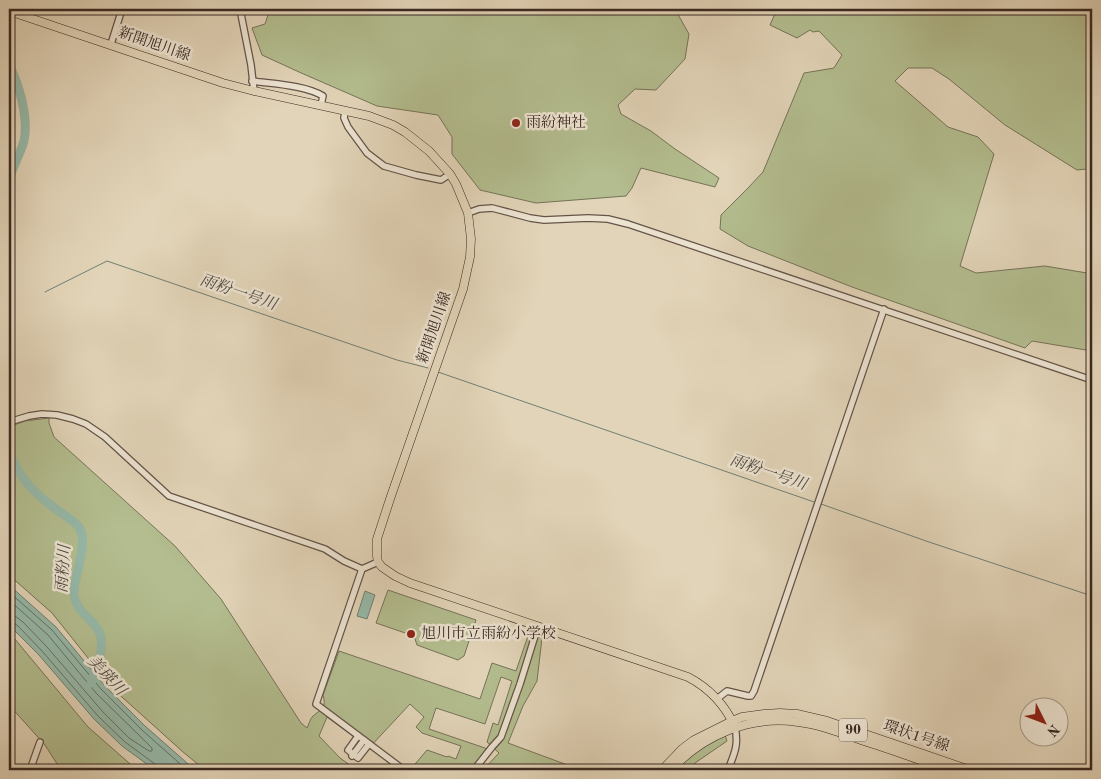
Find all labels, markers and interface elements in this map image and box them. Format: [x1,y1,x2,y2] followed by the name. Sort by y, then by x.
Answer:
[116,24,193,64] street label: 新開旭川線
[526,114,586,131] place label: 雨紛神社
[510,117,522,129] marker: 雨紛神社
[198,271,281,314] water label: 雨粉一号川
[414,289,454,366] street label: 新開旭川線
[728,451,811,494] water label: 雨粉一号川
[52,542,74,594] water label: 雨粉川
[421,625,556,642] place label: 旭川市立雨紛小学校
[405,628,417,640] marker: 旭川市立雨紛小学校
[84,652,131,700] water label: 美瑛川
[1018,696,1068,746] north arrow
[881,717,952,755] street label: 環状1号線
[839,718,867,742] road number: 90
[1044,721,1062,739] text: N

